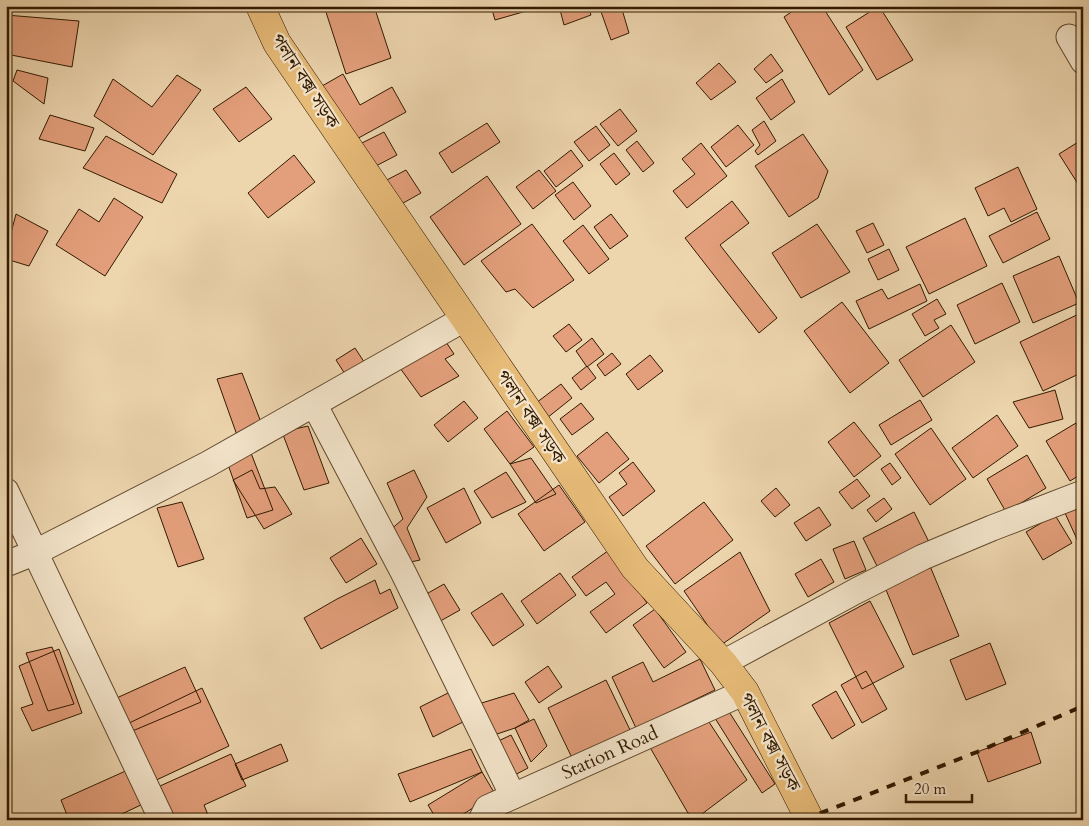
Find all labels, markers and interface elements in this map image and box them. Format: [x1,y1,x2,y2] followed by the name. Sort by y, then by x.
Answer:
[265,29,346,134] street label: পলান বক্স সড়ক
[490,365,572,470] street label: পলান বক্স সড়ক
[733,688,807,796] street label: পলান বক্স সড়ক
[557,720,662,786] street label: Station Road
[906,771,973,803] scale bar
[914,779,946,799] text: 20 m

